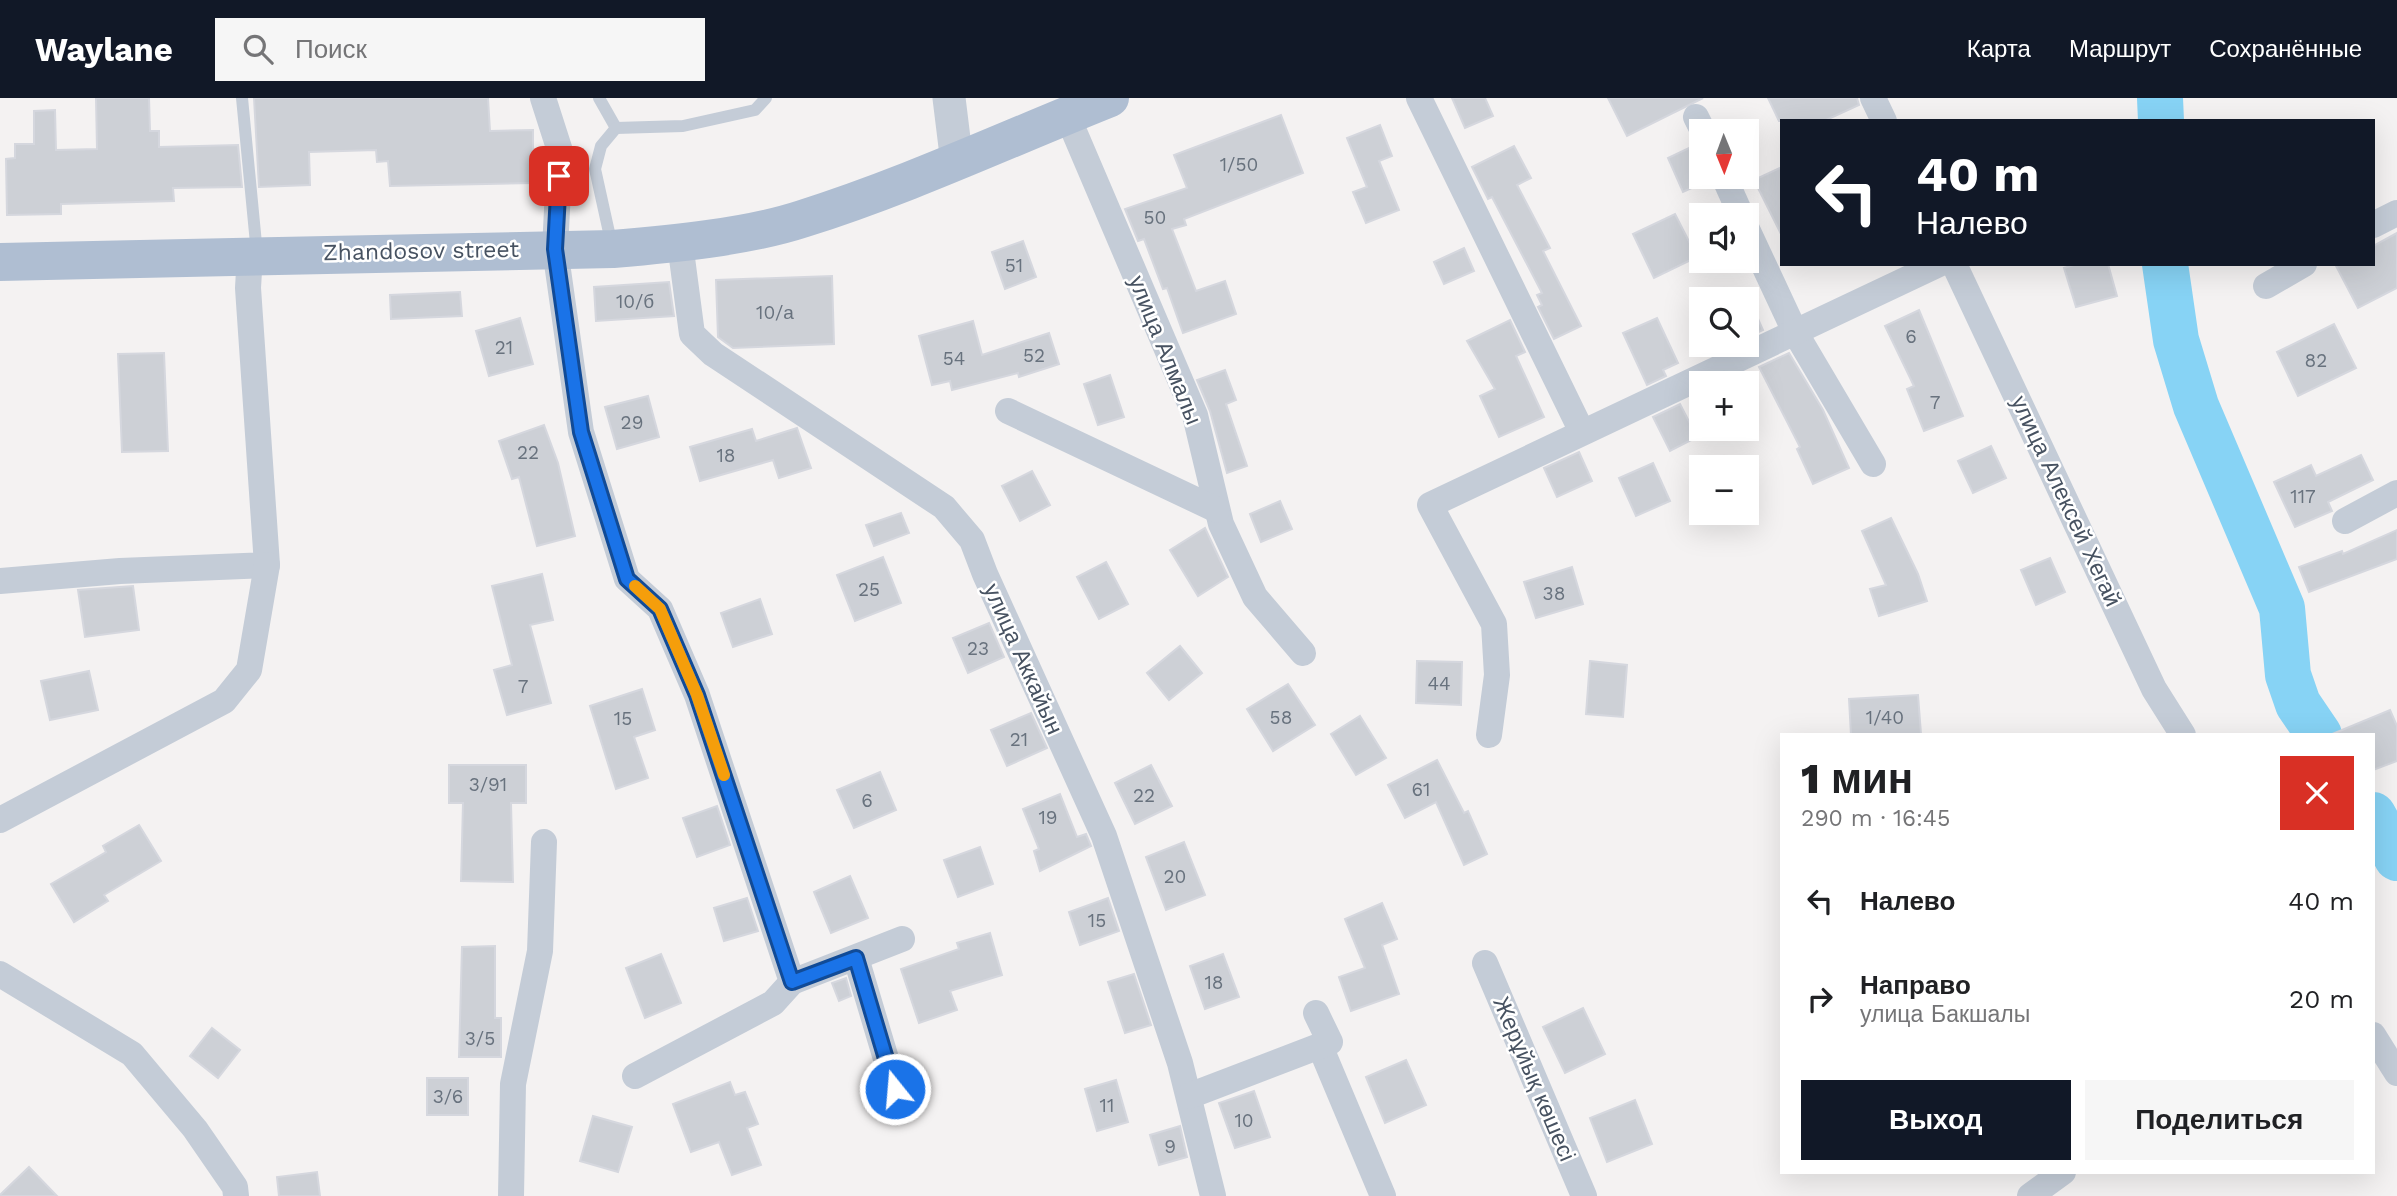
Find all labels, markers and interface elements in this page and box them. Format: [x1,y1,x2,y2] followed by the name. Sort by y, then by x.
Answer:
[215,18,705,81] search box
[35,30,173,69] text: Waylane
[239,30,277,68] icon: search
[295,34,367,64] text: Поиск
[1967,35,2031,63] text: Карта
[2069,35,2171,63] text: Маршрут
[2209,35,2362,63] text: Сохранённые
[1689,119,1759,189] north arrow
[1689,119,1759,525] map controls
[1916,145,2039,203] text: 40 m
[529,146,589,206] pin
[1801,147,1892,238] icon: left
[1220,153,1258,176] house number: 1/50
[540,157,578,195] icon: arrive
[1689,203,1759,273] button: sound
[1916,204,2028,242] text: Налево
[1144,206,1166,229] house number: 50
[323,236,520,266] street label: Zhandosov street
[1005,254,1023,277] house number: 51
[1123,272,1207,428] street label: улица Алмалы
[1689,287,1759,357] button: search
[616,290,654,313] house number: 10/б
[756,301,794,324] house number: 10/а
[1905,325,1917,348] house number: 6
[495,336,513,359] house number: 21
[1023,344,1045,367] house number: 52
[943,347,965,370] house number: 54
[2305,349,2327,372] house number: 82
[1689,371,1759,441] button: +
[1930,391,1940,414] house number: 7
[2005,391,2127,611] street label: улица Алексей Хегай
[621,411,643,434] house number: 29
[517,441,539,464] house number: 22
[716,444,736,467] house number: 18
[1689,455,1759,525] button: −
[2290,485,2316,508] house number: 117
[858,578,880,601] house number: 25
[978,580,1068,738] street label: улица Аккайын
[1543,582,1565,605] house number: 38
[967,637,989,660] house number: 23
[1427,672,1451,695] house number: 44
[518,675,528,698] house number: 7
[1270,706,1292,729] house number: 58
[1866,706,1904,729] house number: 1/40
[614,707,632,730] house number: 15
[1010,728,1028,751] house number: 21
[1801,754,1913,803] text: 1 мин
[2280,756,2354,830] button: close
[469,773,507,796] house number: 3/91
[1412,778,1430,801] house number: 61
[1133,784,1155,807] house number: 22
[861,789,873,812] house number: 6
[1801,805,1950,832] text: 290 m · 16:45
[1038,806,1058,829] house number: 19
[1164,865,1186,888] house number: 20
[1801,882,1839,920] icon: left
[1860,886,1955,916] text: Налево
[2288,886,2354,916] text: 40 m
[1088,909,1106,932] house number: 15
[1860,970,1971,1000] text: Направо
[1204,971,1224,994] house number: 18
[1801,980,1839,1018] icon: right
[2289,984,2354,1014] text: 20 m
[1487,993,1581,1165] street label: Жерұйық көшесі
[1860,1001,2030,1028] text: улица Бакшалы
[465,1027,495,1050] house number: 3/5
[858,1052,932,1126] position arrow
[1801,1080,2071,1160] button: Выход
[2085,1080,2354,1160] button: Поделиться
[433,1085,463,1108] house number: 3/6
[1100,1094,1114,1117] house number: 11
[1234,1109,1254,1132] house number: 10
[1164,1135,1176,1158] house number: 9

